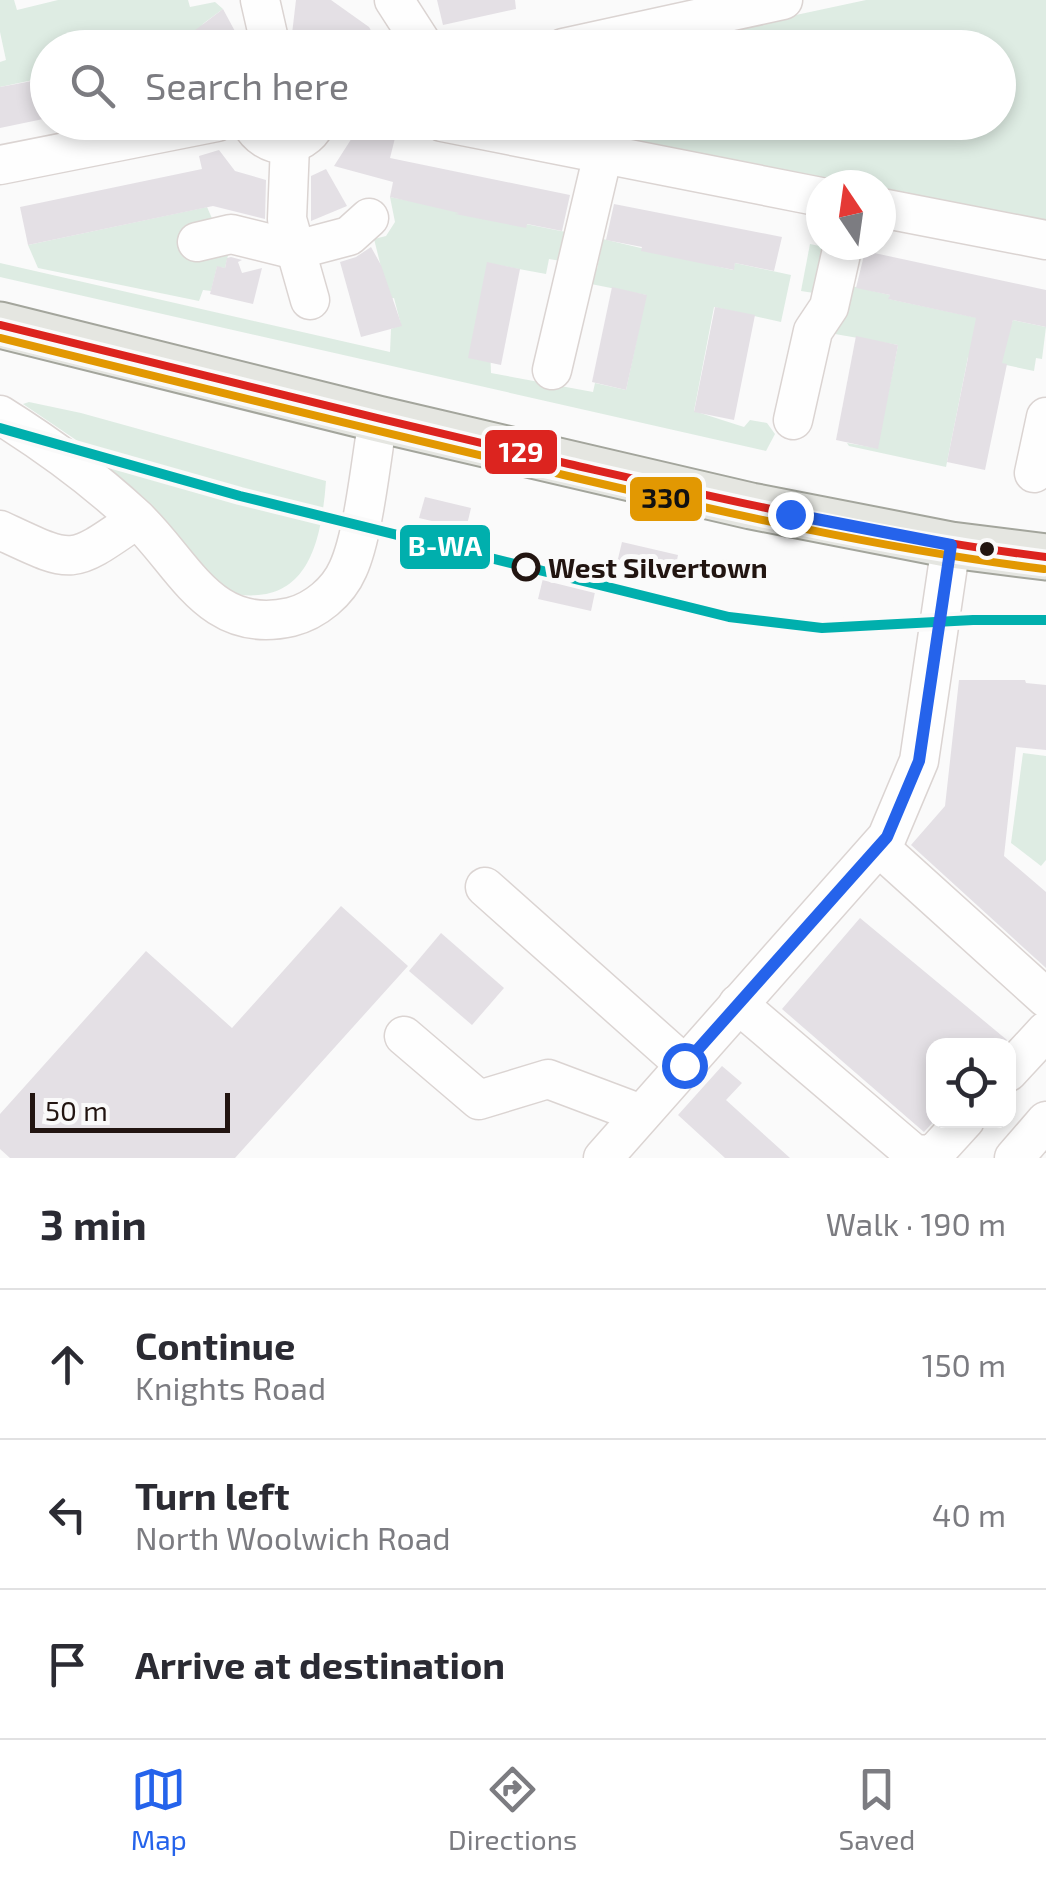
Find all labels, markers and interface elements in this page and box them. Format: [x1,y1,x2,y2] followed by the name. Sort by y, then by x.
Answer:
[30,30,1016,140] search box
[65,58,120,113] icon: search
[145,62,349,108] text: Search here
[806,170,896,260] north arrow
[483,428,559,476] line badge: 129
[499,434,543,468] text: 129
[628,475,704,523] line badge: 330
[641,480,691,514] text: 330
[768,492,814,538] route end
[398,523,492,571] line badge: B-WA
[408,528,483,562] text: B-WA
[977,539,997,559] unlabelled marker
[548,550,768,584] place label: West Silvertown
[513,554,539,580] marker: West Silvertown
[926,1038,1016,1128] map controls
[926,1038,1016,1128] button: locate
[662,1043,708,1089] route start
[30,1088,230,1132] scale bar
[45,1093,108,1127] text: 50 m
[40,1198,147,1248] text: 3 min
[826,1204,1006,1242] text: Walk · 190 m
[135,1322,295,1368] text: Continue
[40,1337,95,1392] icon: ahead
[922,1345,1006,1383] text: 150 m
[135,1368,326,1406] text: Knights Road
[135,1472,290,1518] text: Turn left
[40,1487,95,1542] icon: left
[932,1495,1006,1533] text: 40 m
[135,1518,451,1556] text: North Woolwich Road
[40,1637,95,1692] icon: arrive
[135,1641,505,1687] text: Arrive at destination
[131,1762,187,1856] tab: Map
[448,1762,577,1856] tab: Directions
[839,1762,915,1856] tab: Saved

